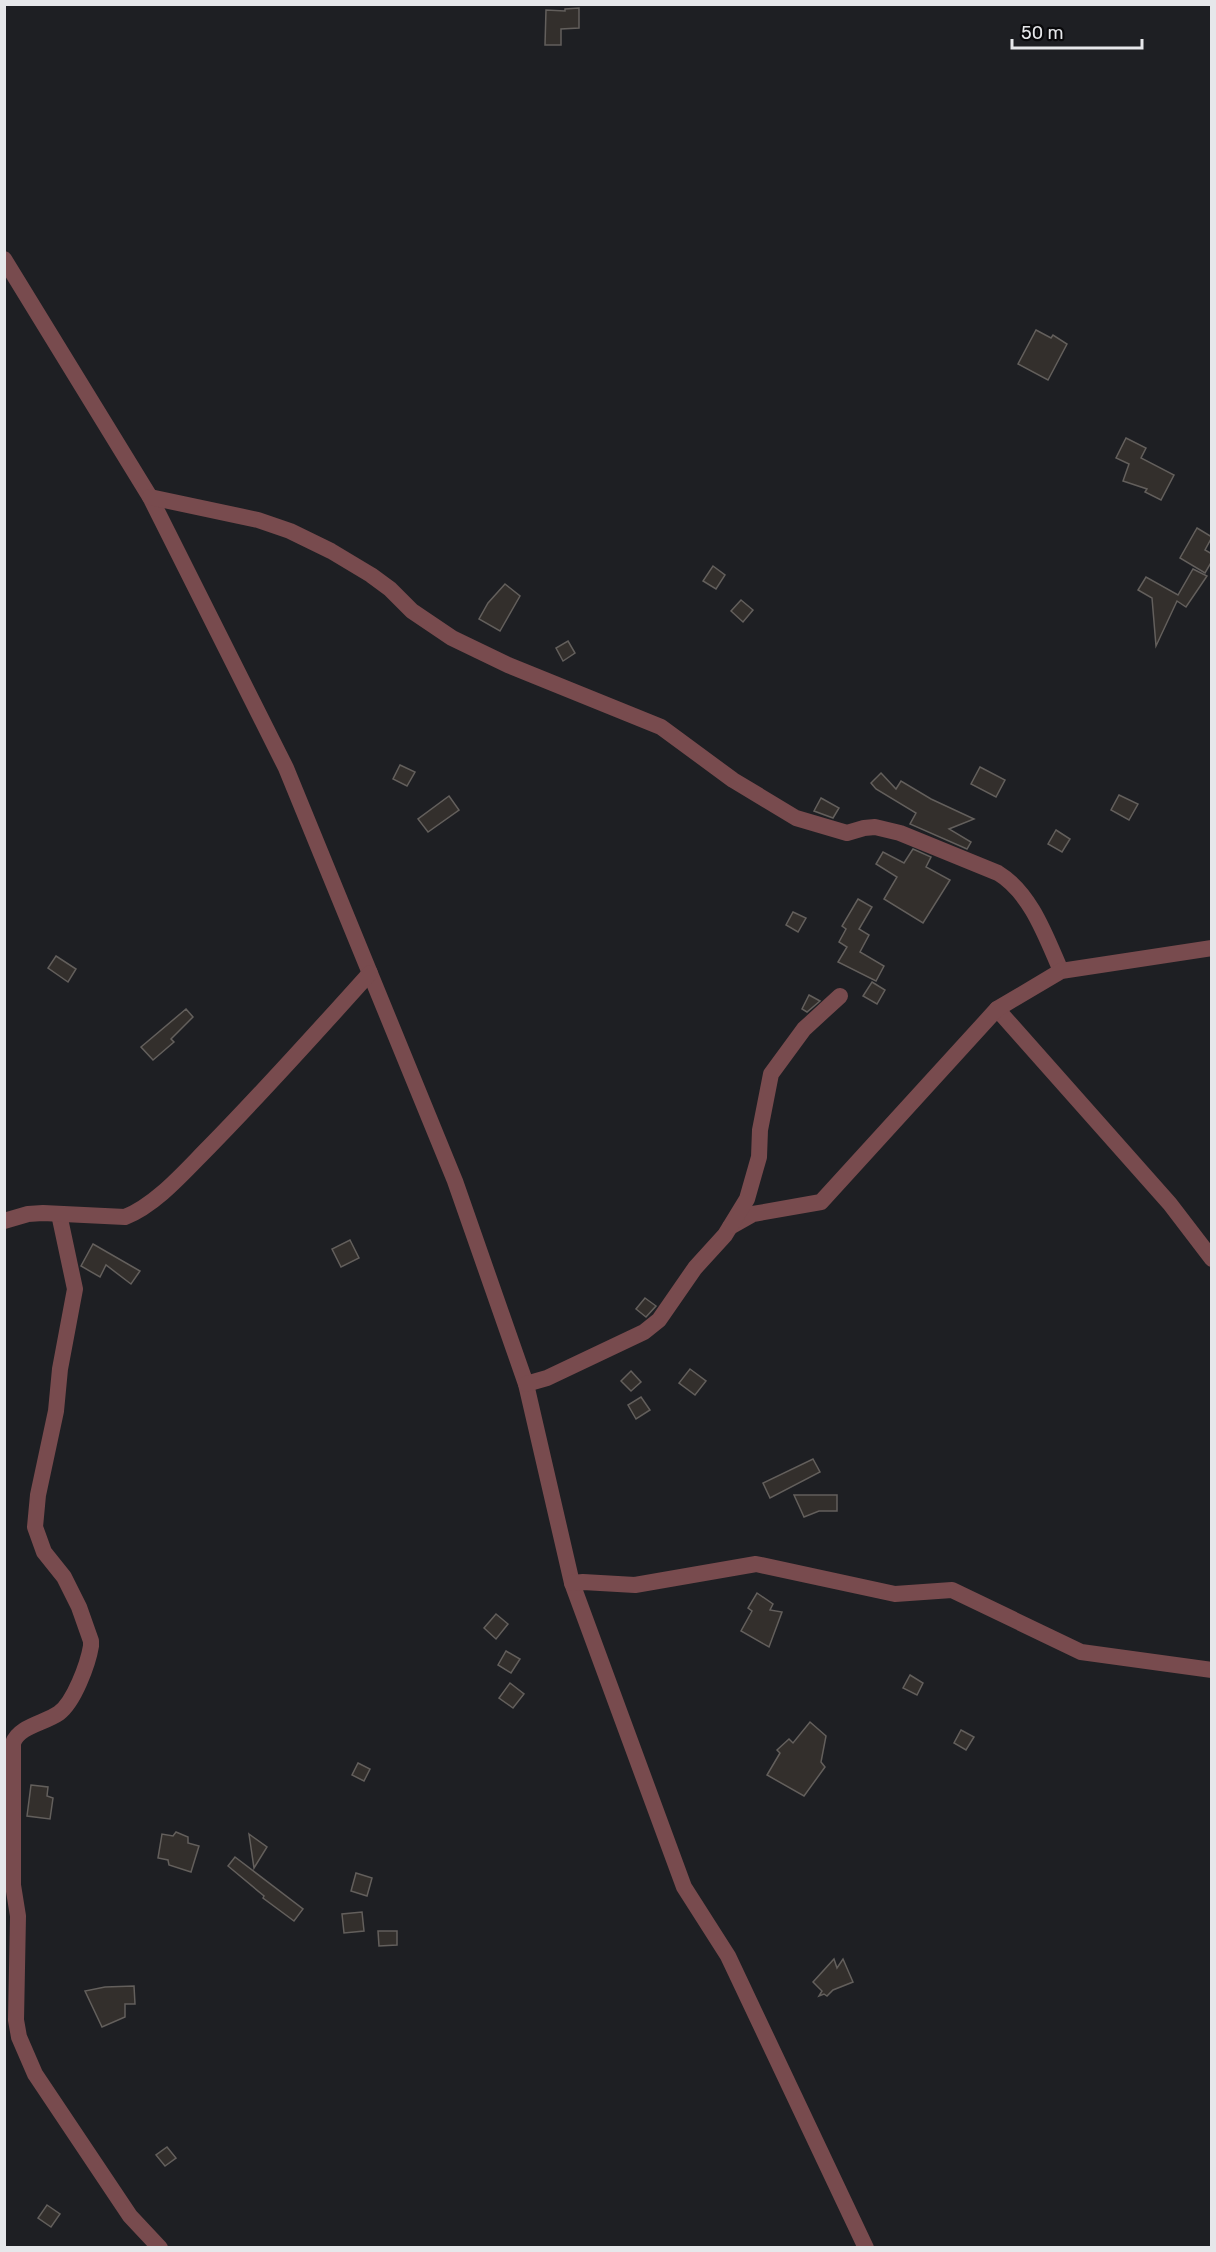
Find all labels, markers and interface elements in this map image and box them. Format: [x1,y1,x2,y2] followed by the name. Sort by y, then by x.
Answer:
[1012,12,1142,50] scale bar
[1021,22,1064,44] text: 50 m

